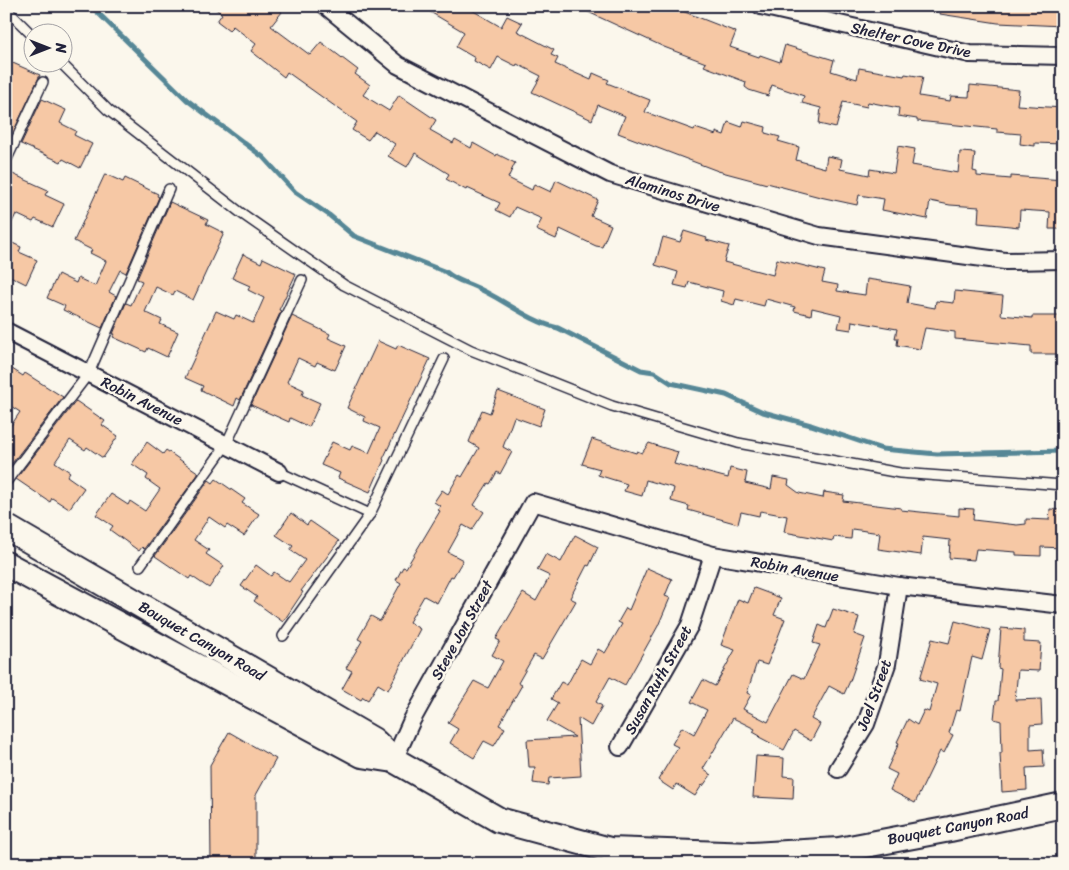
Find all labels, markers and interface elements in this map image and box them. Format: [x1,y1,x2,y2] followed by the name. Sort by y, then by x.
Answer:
[849,15,973,65] street label: Shelter Cove Drive
[22,22,72,72] north arrow
[48,42,73,53] text: N
[622,166,724,220] street label: Alaminos Drive
[96,369,188,433] street label: Robin Avenue
[749,548,841,590] street label: Robin Avenue
[424,574,501,685] street label: Steve Jon Street
[134,594,271,689] street label: Bouquet Canyon Road
[617,620,699,739] street label: Susan Ruth Street
[849,655,899,735] street label: Joel Street
[885,799,1032,852] street label: Bouquet Canyon Road

